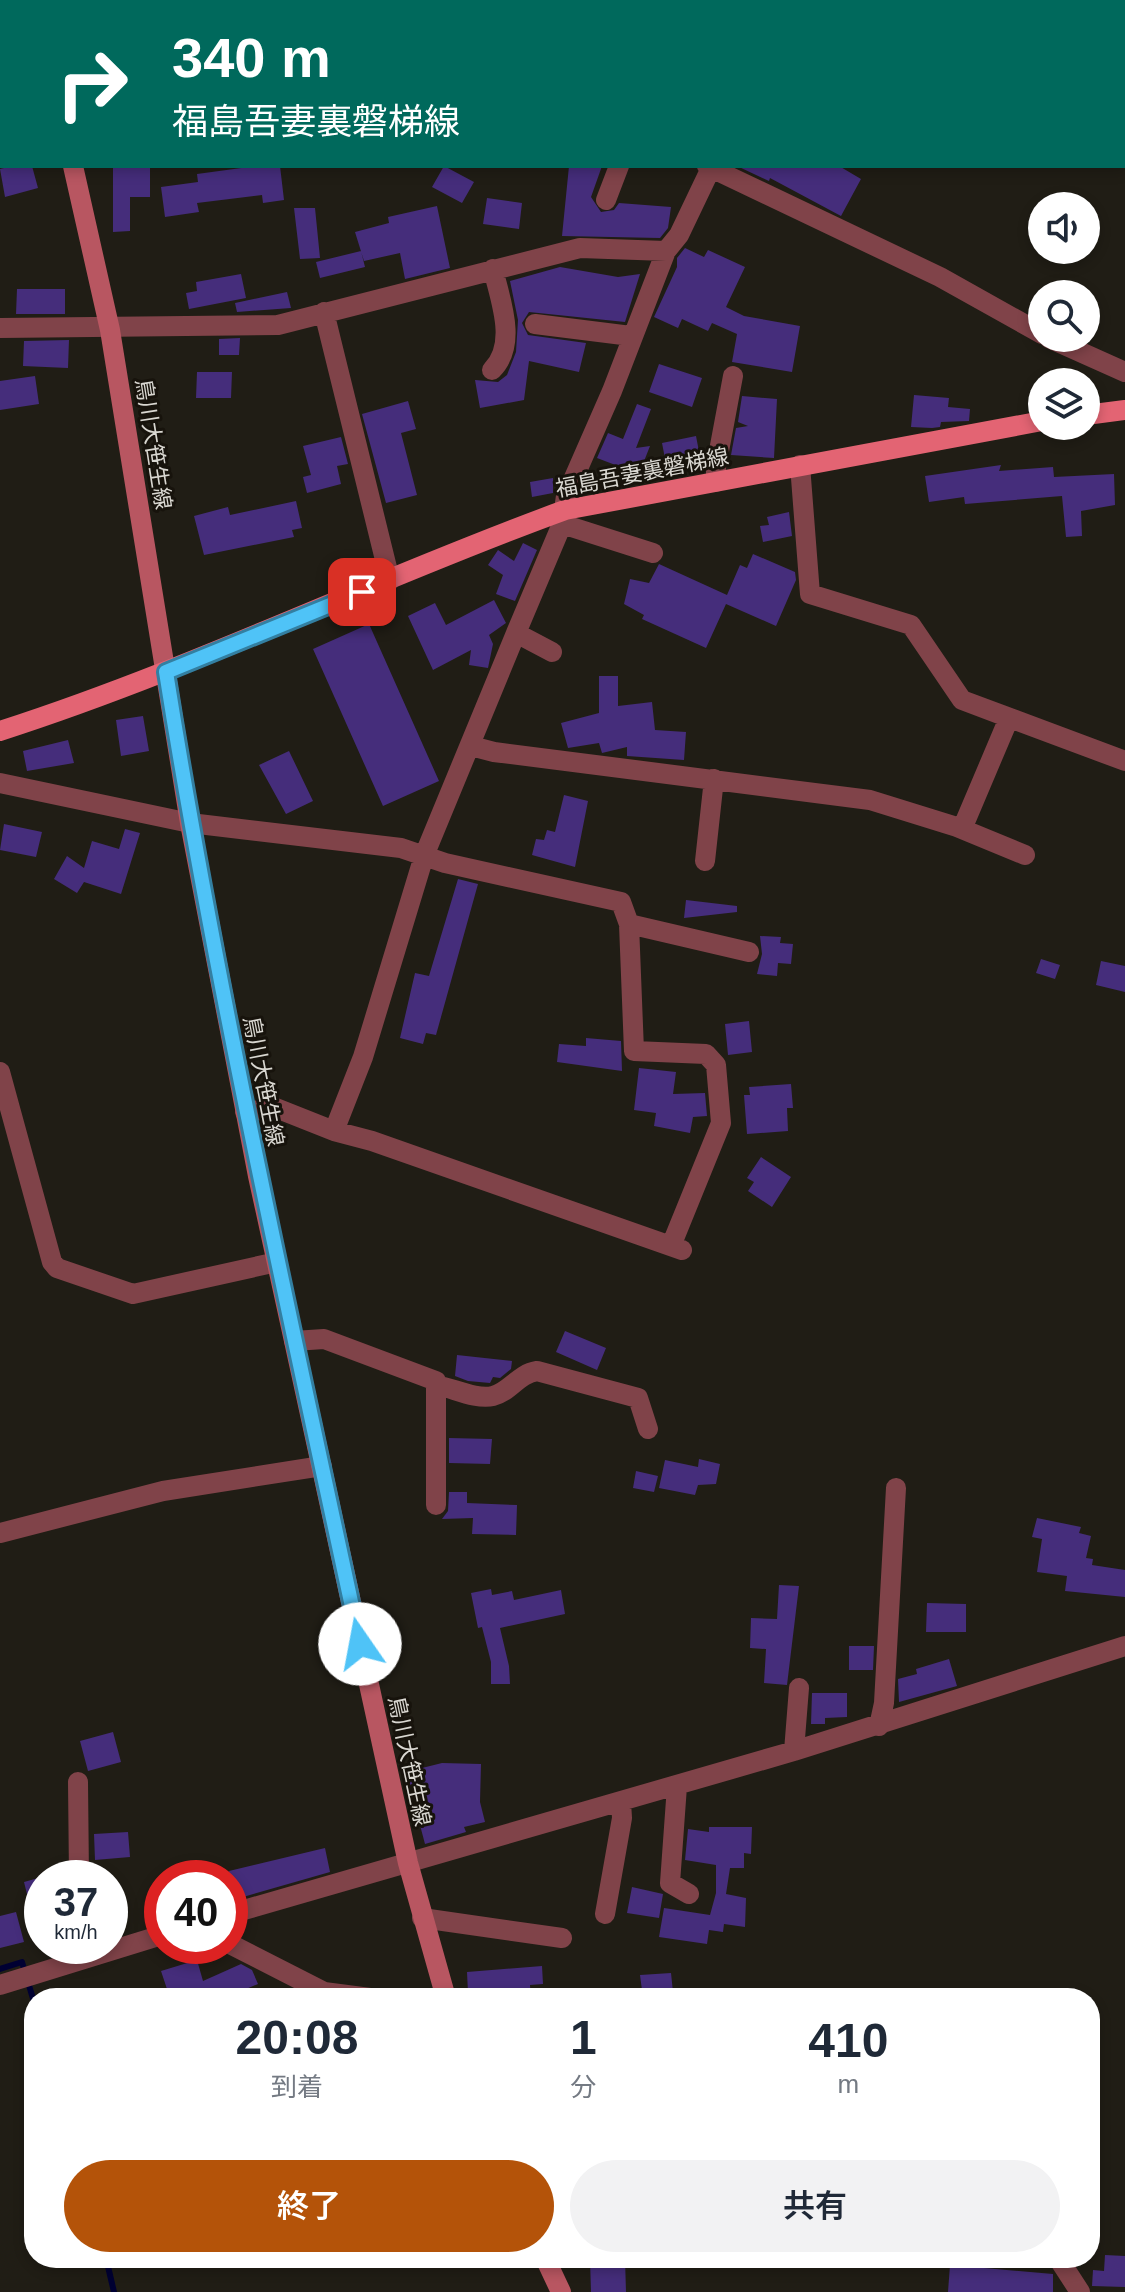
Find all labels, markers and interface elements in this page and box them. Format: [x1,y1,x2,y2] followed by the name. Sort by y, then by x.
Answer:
[172,26,331,89] text: 340 m
[40,32,144,136] icon: right
[172,101,460,142] text: 福島吾妻裏磐梯線
[1028,192,1100,440] map controls
[1028,192,1100,264] button: sound
[1028,280,1100,352] button: search
[1028,368,1100,440] button: layers
[131,377,176,511] street label: 鳥川大笹生線
[553,443,731,502] street label: 福島吾妻裏磐梯線
[328,558,396,626] pin
[340,570,384,614] icon: arrive
[239,1014,288,1148] street label: 鳥川大笹生線
[318,1602,402,1686] position arrow
[384,1694,435,1828] street label: 鳥川大笹生線
[144,1860,248,1964] speed limit sign: 40
[54,1880,98,1924] text: 37
[54,1921,98,1943] text: km/h
[236,2011,358,2064] text: 20:08
[570,2011,597,2064] text: 1
[808,2014,888,2067] text: 410
[838,2069,859,2099] text: m
[271,2072,323,2102] text: 到着
[570,2072,596,2102] text: 分
[64,2160,554,2252] button: 終了
[570,2160,1060,2252] button: 共有

